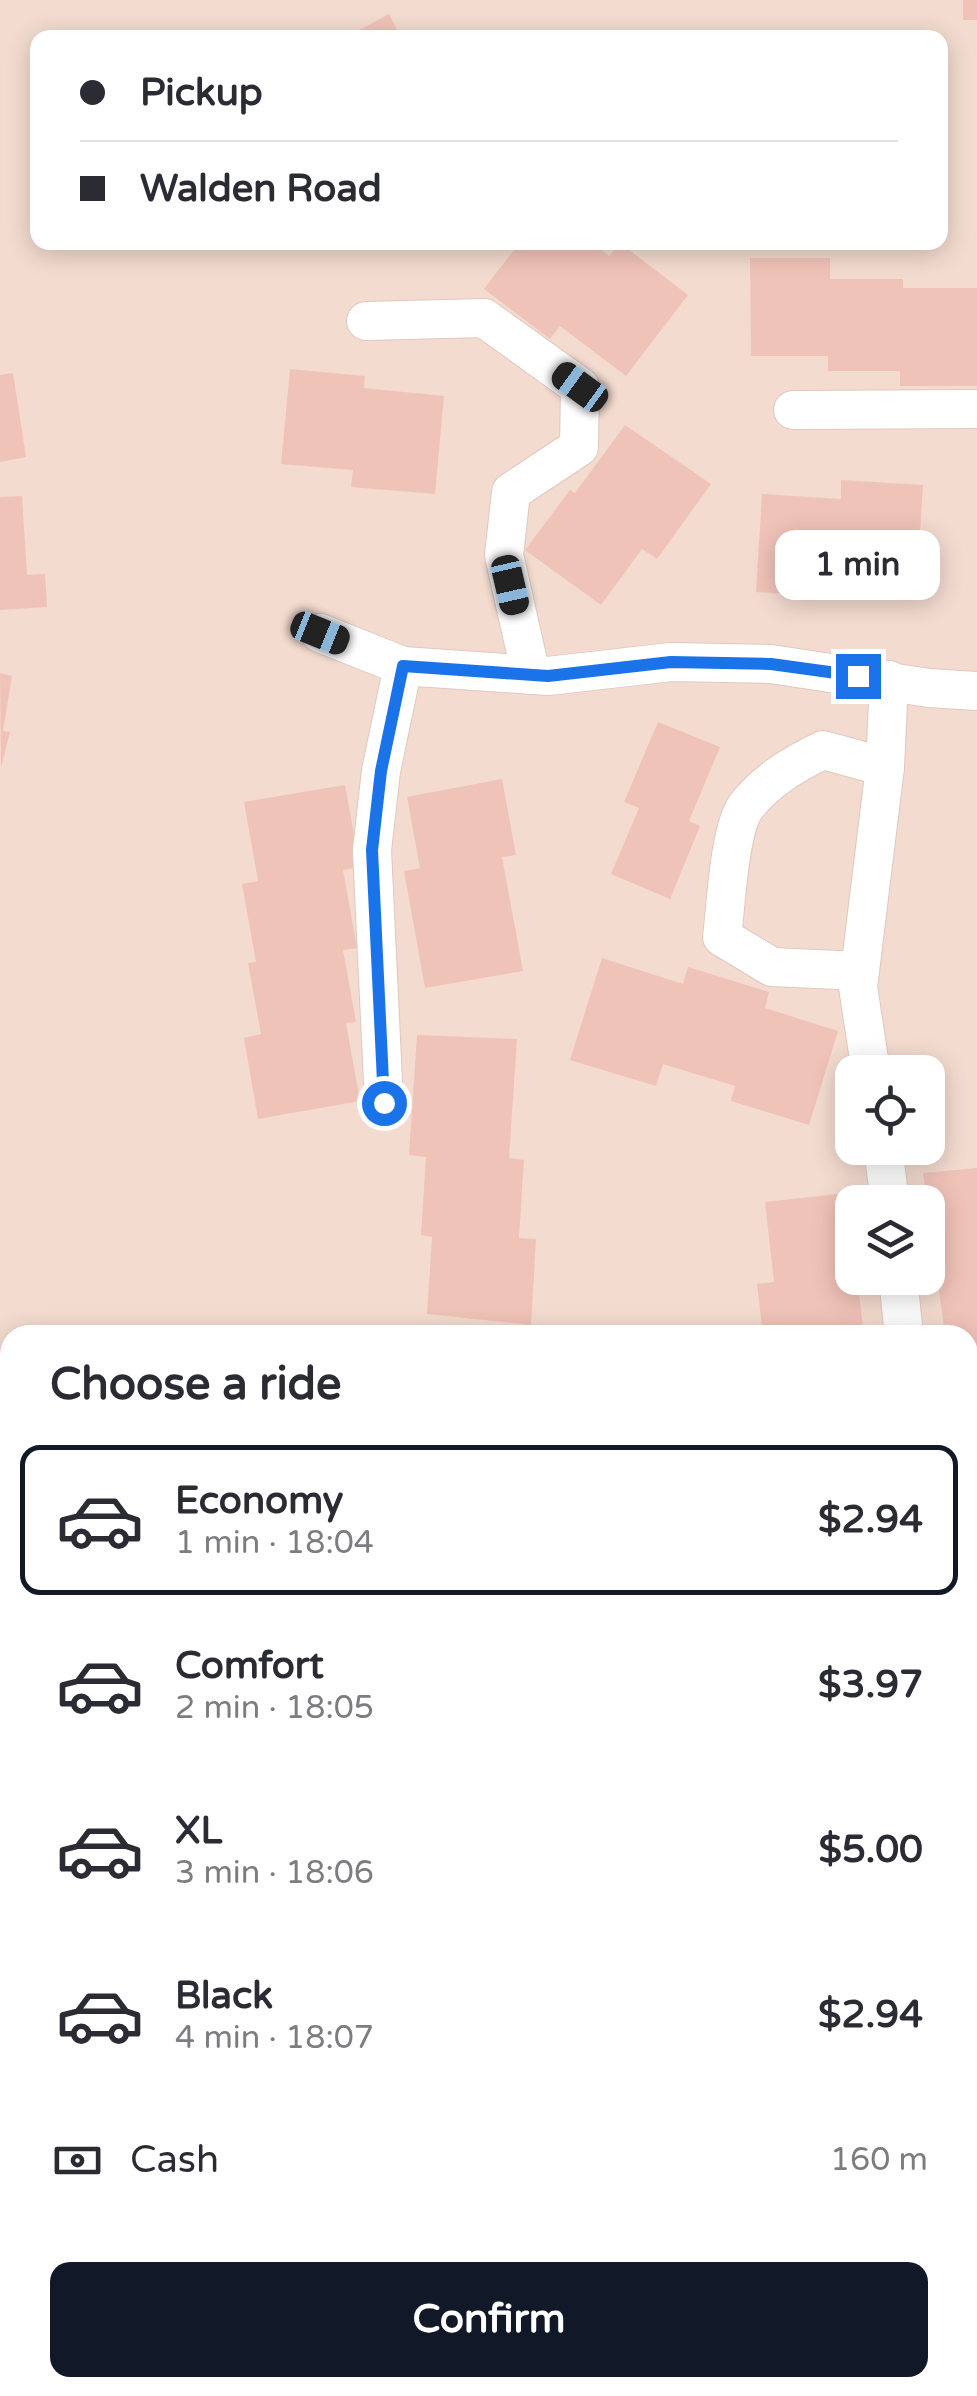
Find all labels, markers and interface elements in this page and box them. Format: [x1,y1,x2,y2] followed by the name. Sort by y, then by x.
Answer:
[140,70,263,116] text: Pickup
[140,166,382,212] text: Walden Road
[547,357,613,417] car
[776,531,940,601] callout: 1 min
[815,546,900,584] text: 1 min
[489,552,531,618] car
[287,608,353,658] car
[836,654,881,699] route end
[835,1055,945,1295] map controls
[835,1055,945,1165] button: locate
[362,1081,407,1126] route start
[835,1185,945,1295] button: layers
[50,1358,341,1412] text: Choose a ride
[55,1475,145,1565] icon: car
[175,1478,343,1524] text: Economy
[818,1497,923,1543] text: $2.94
[175,1524,374,1562] text: 1 min · 18:04
[55,1640,145,1730] icon: car
[175,1643,324,1689] text: Comfort
[818,1662,923,1708] text: $3.97
[175,1689,374,1727] text: 2 min · 18:05
[55,1805,145,1895] icon: car
[175,1808,222,1854] text: XL
[818,1827,923,1873] text: $5.00
[175,1854,374,1892] text: 3 min · 18:06
[55,1970,145,2060] icon: car
[175,1973,273,2019] text: Black
[818,1992,923,2038] text: $2.94
[175,2019,374,2057] text: 4 min · 18:07
[50,2133,105,2188] icon: cash
[130,2137,219,2183] text: Cash
[830,2141,928,2179] text: 160 m
[50,2262,928,2377] button: Confirm

